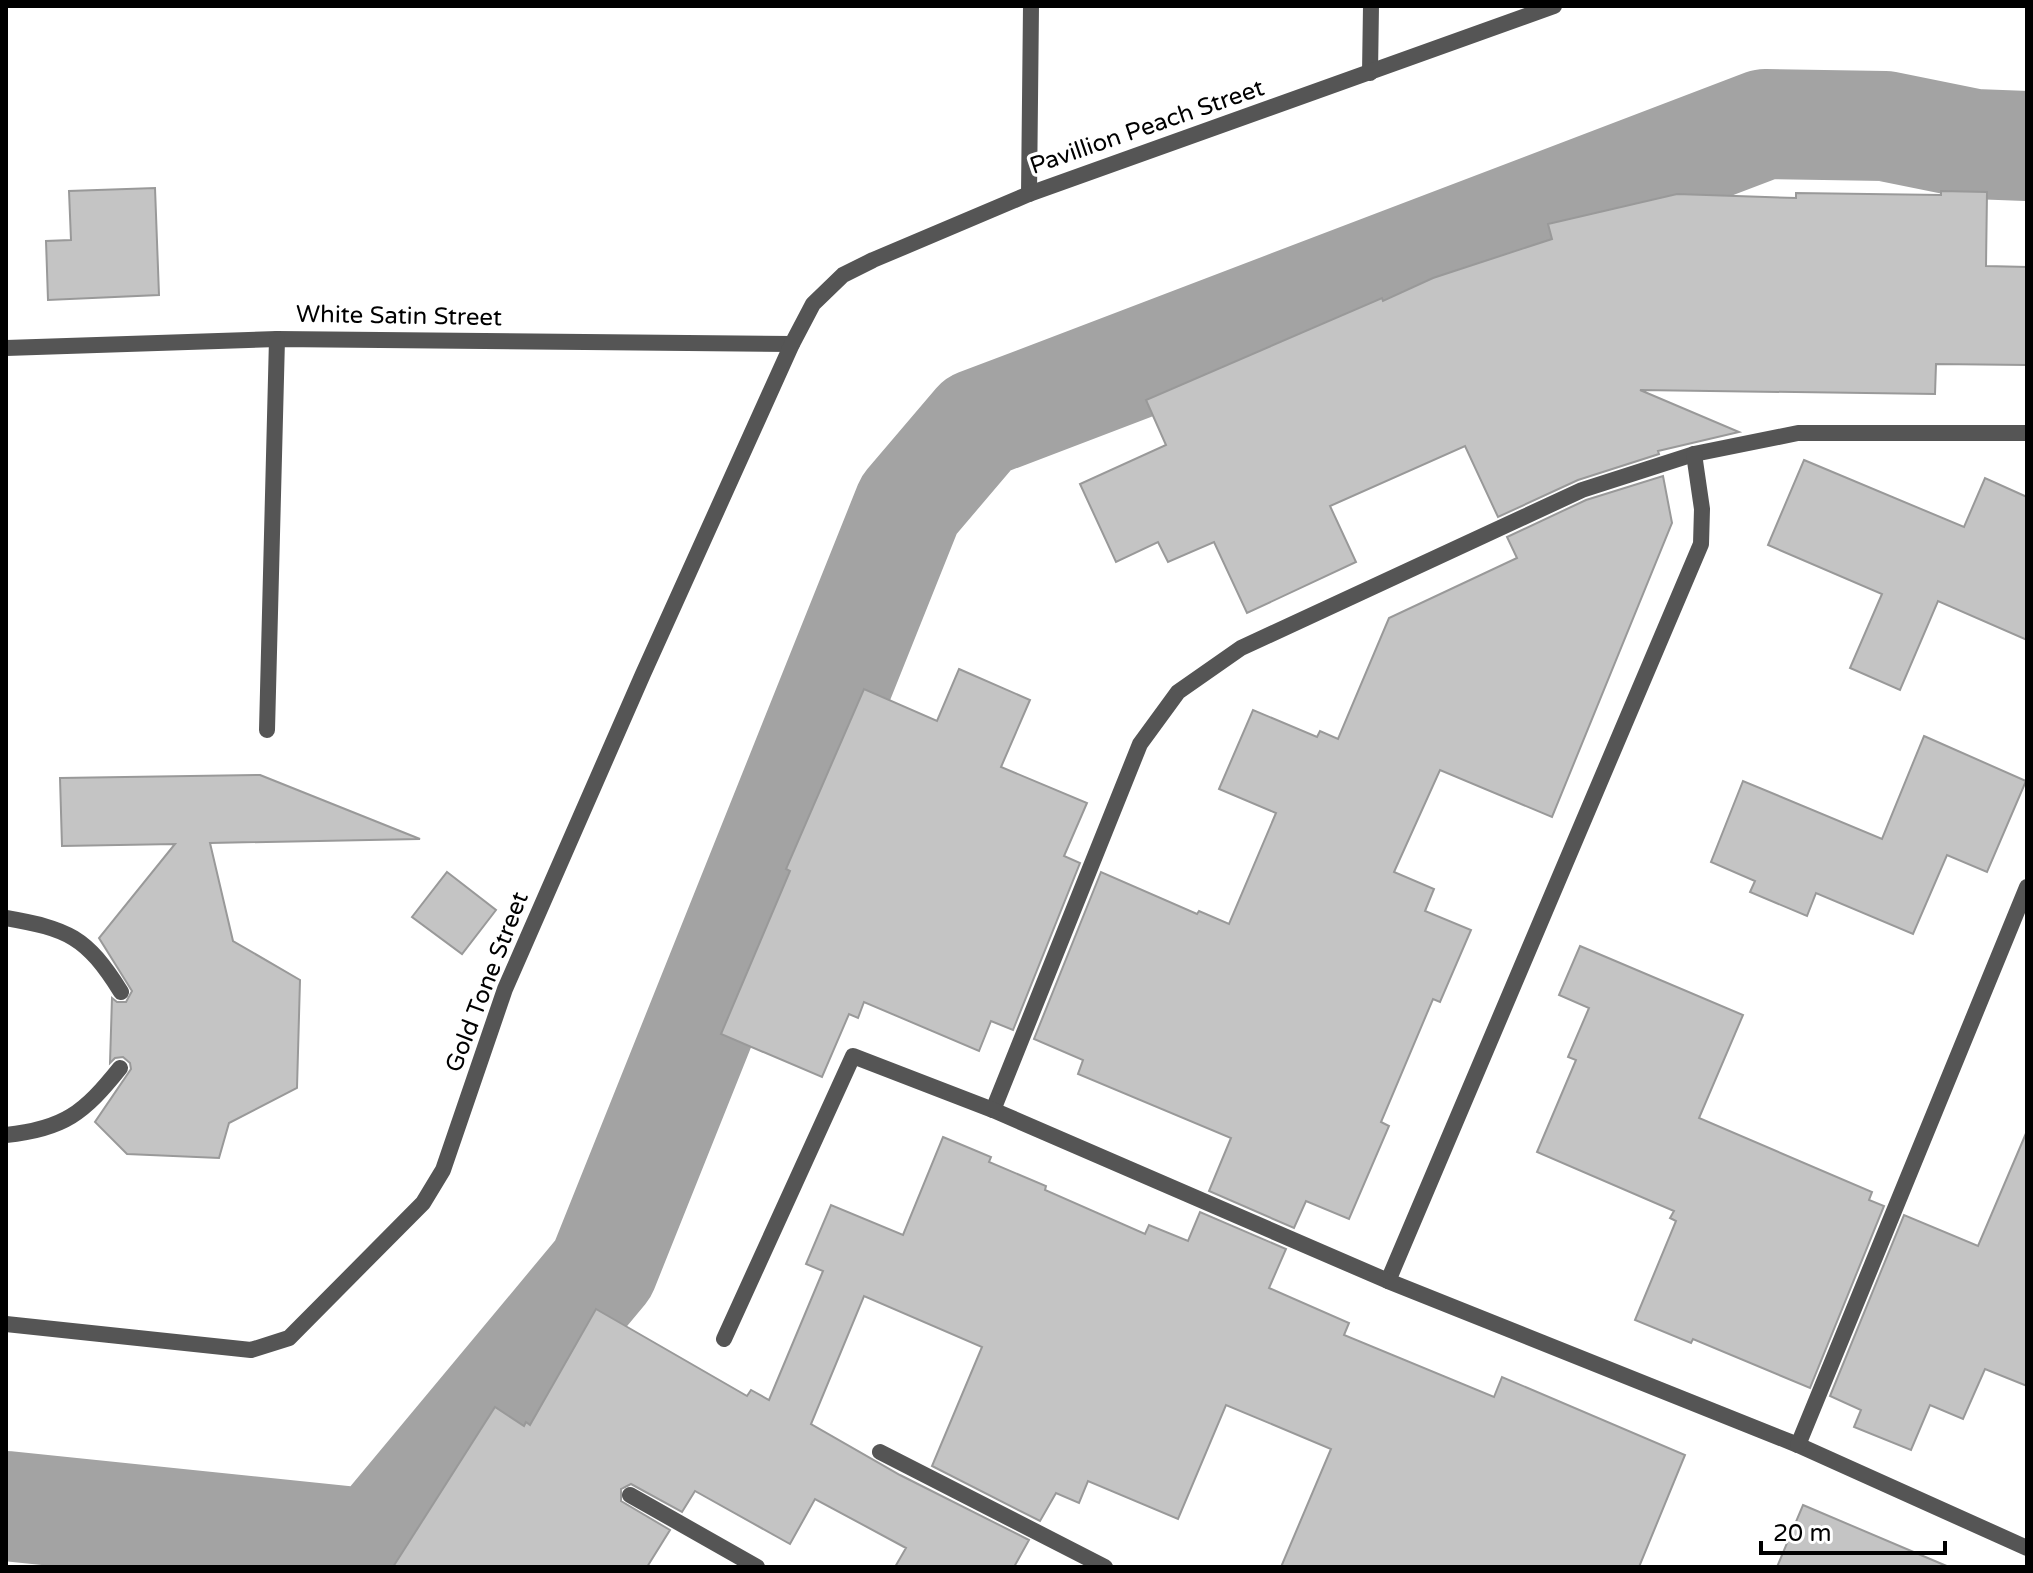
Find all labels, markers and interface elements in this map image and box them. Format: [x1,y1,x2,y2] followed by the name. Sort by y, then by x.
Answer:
[1026,73,1268,181] street label: Pavillion Peach Street
[296,300,502,332] street label: White Satin Street
[439,888,535,1076] street label: Gold Tone Street
[1761,1505,1945,1555] scale bar
[1773,1519,1831,1548] text: 20 m

